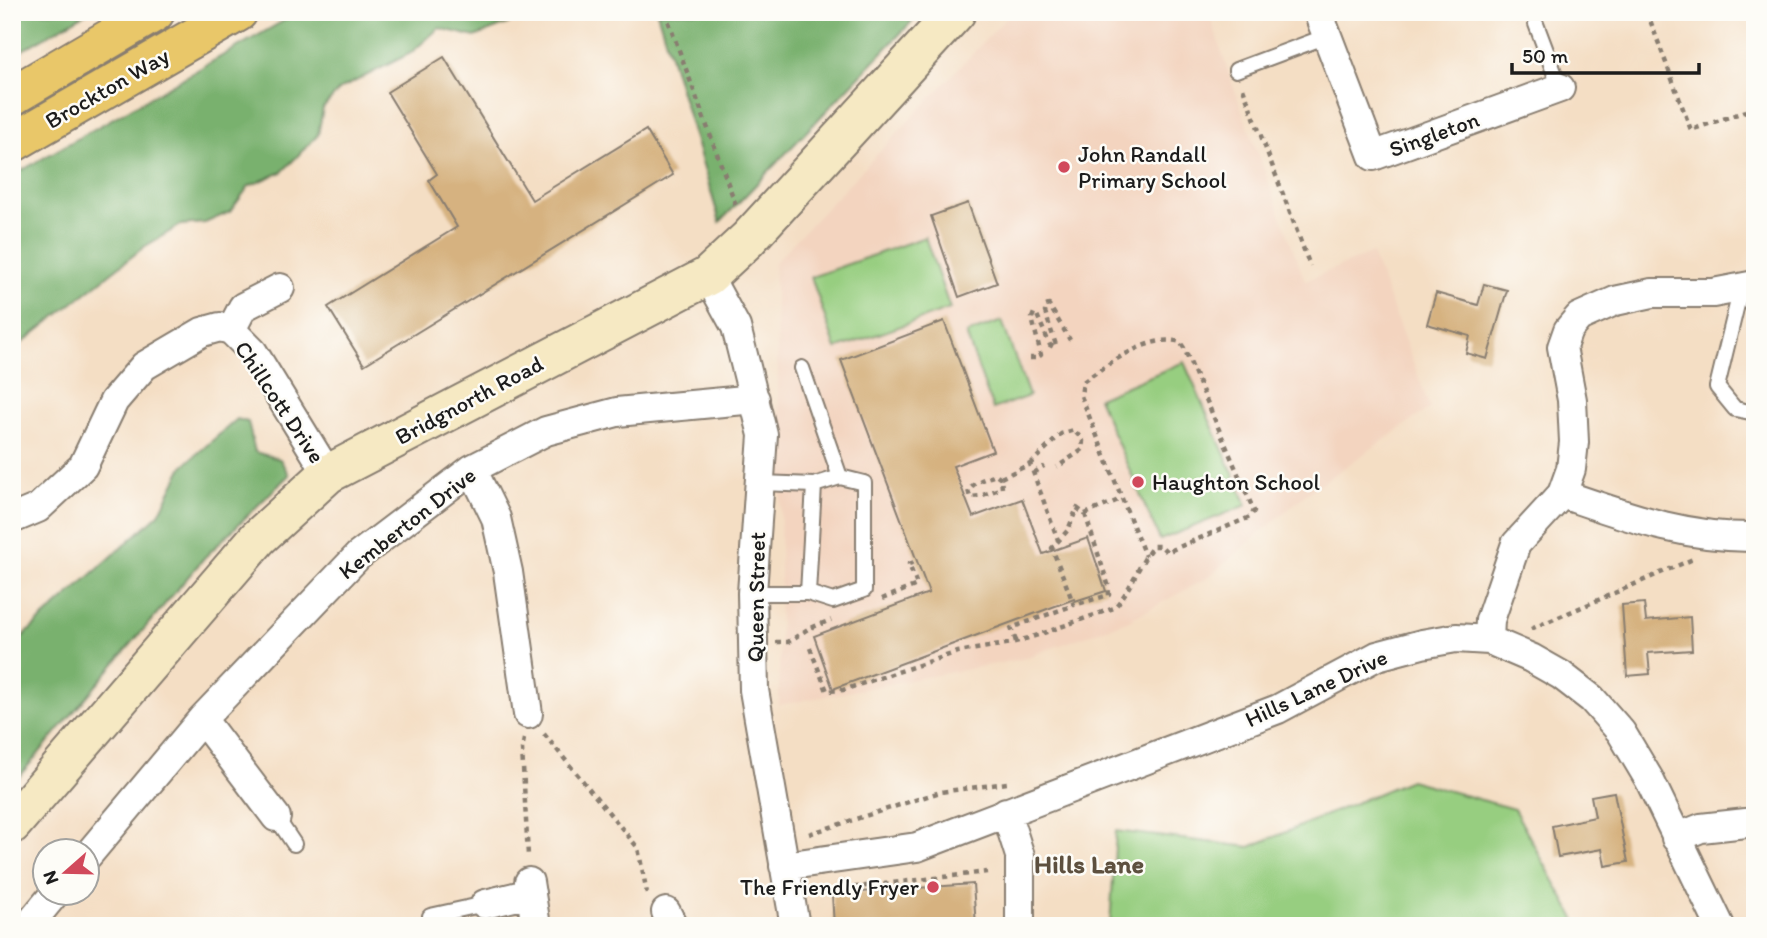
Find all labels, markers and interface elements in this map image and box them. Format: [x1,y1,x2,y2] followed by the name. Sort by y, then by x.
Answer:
[1512,32,1699,76] scale bar
[40,41,174,135] street label: Brockton Way
[1522,43,1569,68] text: 50 m
[1385,105,1483,163] street label: Singleton
[1078,140,1227,194] place label: John Randall Primary School
[1056,159,1072,175] marker: John Randall Primary School
[229,336,331,468] street label: Chillcott Drive
[390,349,548,451] street label: Bridgnorth Road
[333,461,481,585] street label: Kemberton Drive
[1152,468,1321,496] place label: Haughton School
[1130,474,1146,490] marker: Haughton School
[741,531,771,663] street label: Queen Street
[1240,643,1392,733] street label: Hills Lane Drive
[32,836,102,906] north arrow
[1034,848,1144,880] district label: Hills Lane
[37,868,63,888] text: N
[740,873,919,901] place label: The Friendly Fryer
[925,879,941,895] marker: The Friendly Fryer

